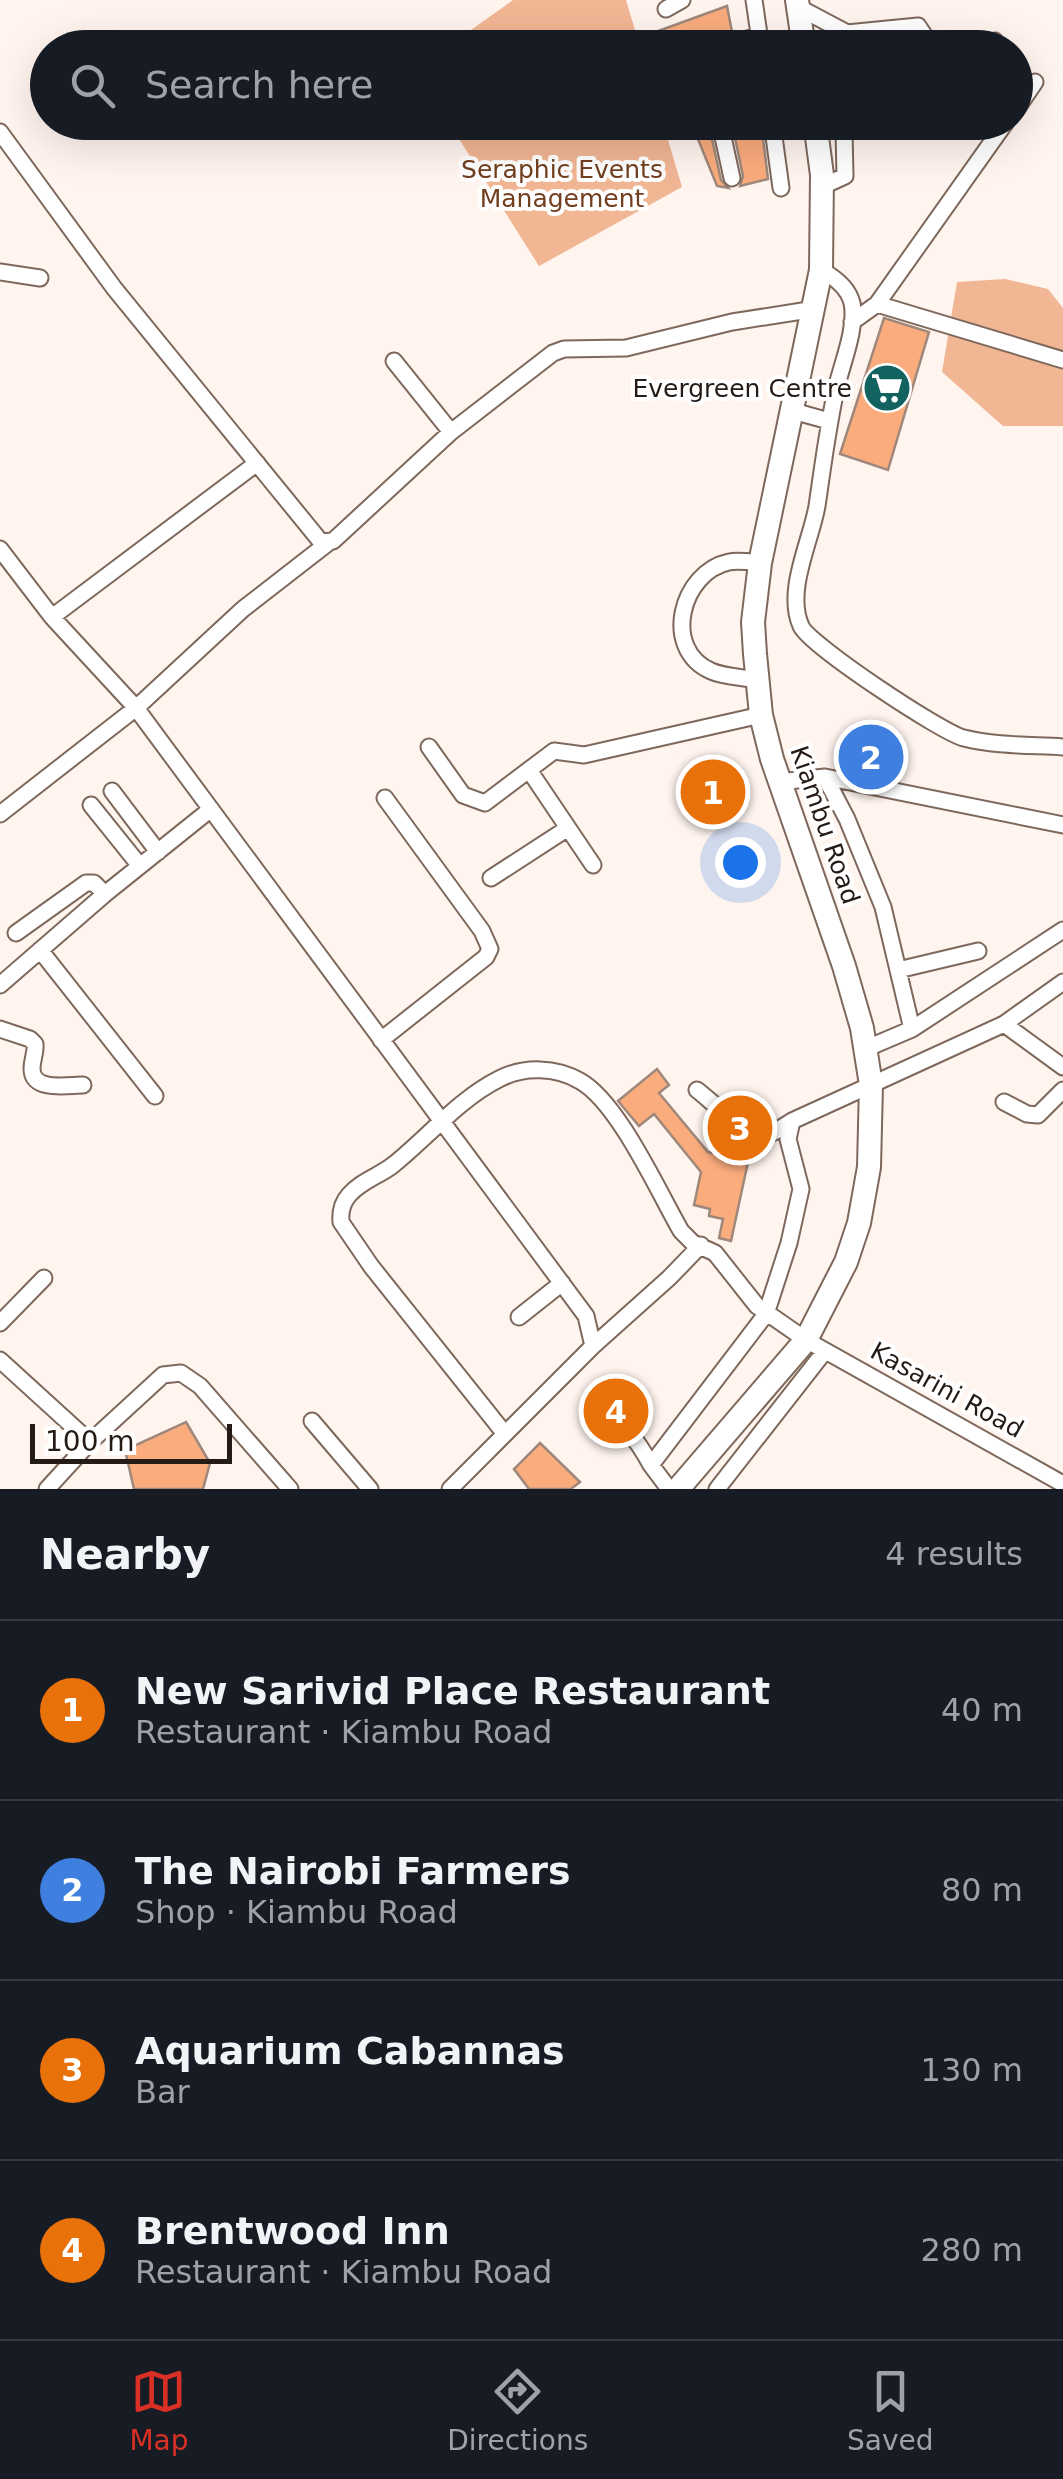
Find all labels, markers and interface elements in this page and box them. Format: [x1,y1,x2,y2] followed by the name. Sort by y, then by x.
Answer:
[30,30,1033,140] search box
[65,58,120,113] icon: search
[145,63,373,107] text: Search here
[461,155,663,213] park label: Seraphic Events Management
[861,362,913,414] supermarket icon: Evergreen Centre
[632,374,852,403] place label: Evergreen Centre
[838,720,904,794] pin: 2
[784,742,866,908] street label: Kiambu Road
[680,754,746,830] pin: 1
[715,837,766,888] your location
[708,1090,772,1166] pin: 3
[865,1336,1029,1444] street label: Kasarini Road
[584,1374,648,1448] pin: 4
[30,1419,232,1464] scale bar
[45,1425,135,1458] text: 100 m
[40,1530,210,1579] text: Nearby
[885,1535,1023,1573] text: 4 results
[135,1669,770,1713] text: New Sarivid Place Restaurant
[61,1691,84,1729] text: 1
[941,1691,1023,1729] text: 40 m
[135,1713,552,1751] text: Restaurant · Kiambu Road
[135,1849,571,1893] text: The Nairobi Farmers
[61,1871,84,1909] text: 2
[941,1871,1023,1909] text: 80 m
[135,1893,458,1931] text: Shop · Kiambu Road
[135,2029,565,2073] text: Aquarium Cabannas
[61,2051,84,2089] text: 3
[921,2051,1023,2089] text: 130 m
[135,2073,190,2111] text: Bar
[135,2209,450,2253] text: Brentwood Inn
[61,2231,84,2269] text: 4
[921,2231,1023,2269] text: 280 m
[135,2253,552,2291] text: Restaurant · Kiambu Road
[129,2364,188,2457] tab: Map
[447,2364,588,2457] tab: Directions
[847,2364,934,2457] tab: Saved

